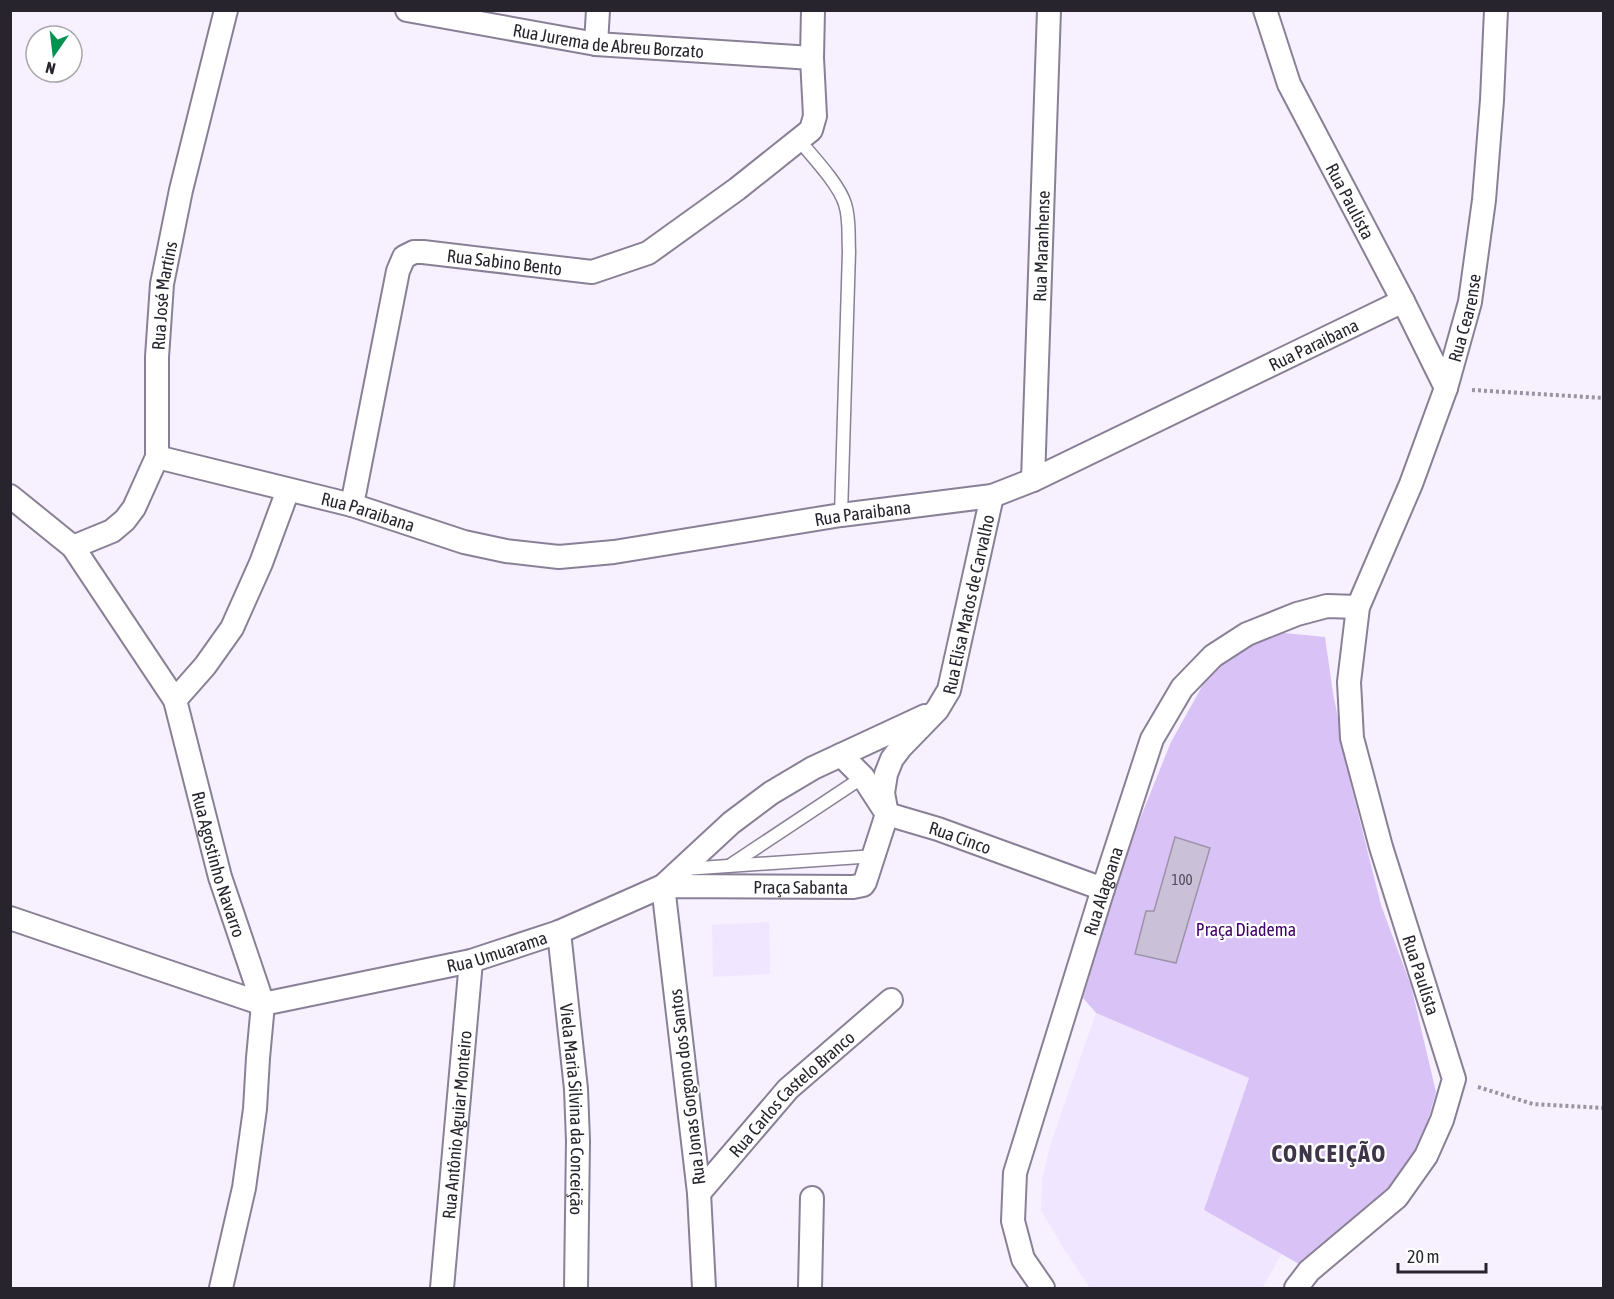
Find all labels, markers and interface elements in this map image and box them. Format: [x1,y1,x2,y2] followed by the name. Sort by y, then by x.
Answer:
[511,19,705,61] street label: Rua Jurema de Abreu Borzato
[24,24,84,84] north arrow
[44,59,57,78] text: N
[1322,159,1379,243] street label: Rua Paulista
[1029,190,1053,302] street label: Rua Maranhense
[147,239,181,351] street label: Rua José Martins
[446,244,563,279] street label: Rua Sabino Bento
[1443,273,1484,364] street label: Rua Cearense
[1265,314,1362,375] street label: Rua Paraibana
[319,487,418,536] street label: Rua Paraibana
[813,496,912,530] street label: Rua Paraibana
[938,512,998,696] street label: Rua Elisa Matos de Carvalho
[188,789,250,940] street label: Rua Agostinho Navarro
[927,816,994,858] street label: Rua Cinco
[1079,844,1127,938] street label: Rua Alagoana
[1171,871,1193,888] house number: 100
[753,876,848,897] street label: Praça Sabanta
[1196,919,1296,940] park label: Praça Diadema
[445,926,550,976] street label: Rua Umuarama
[1398,932,1444,1018] street label: Rua Paulista
[665,988,709,1186] street label: Rua Jonas Gorgono dos Santos
[556,1002,589,1215] street label: Viela Maria Silvina da Conceição
[724,1026,858,1161] street label: Rua Carlos Castelo Branco
[438,1029,475,1220] street label: Rua Antônio Aguiar Monteiro
[1271,1140,1387,1167] district label: CONCEIÇÃO
[1398,1236,1486,1274] scale bar
[1407,1246,1439,1267] text: 20 m

